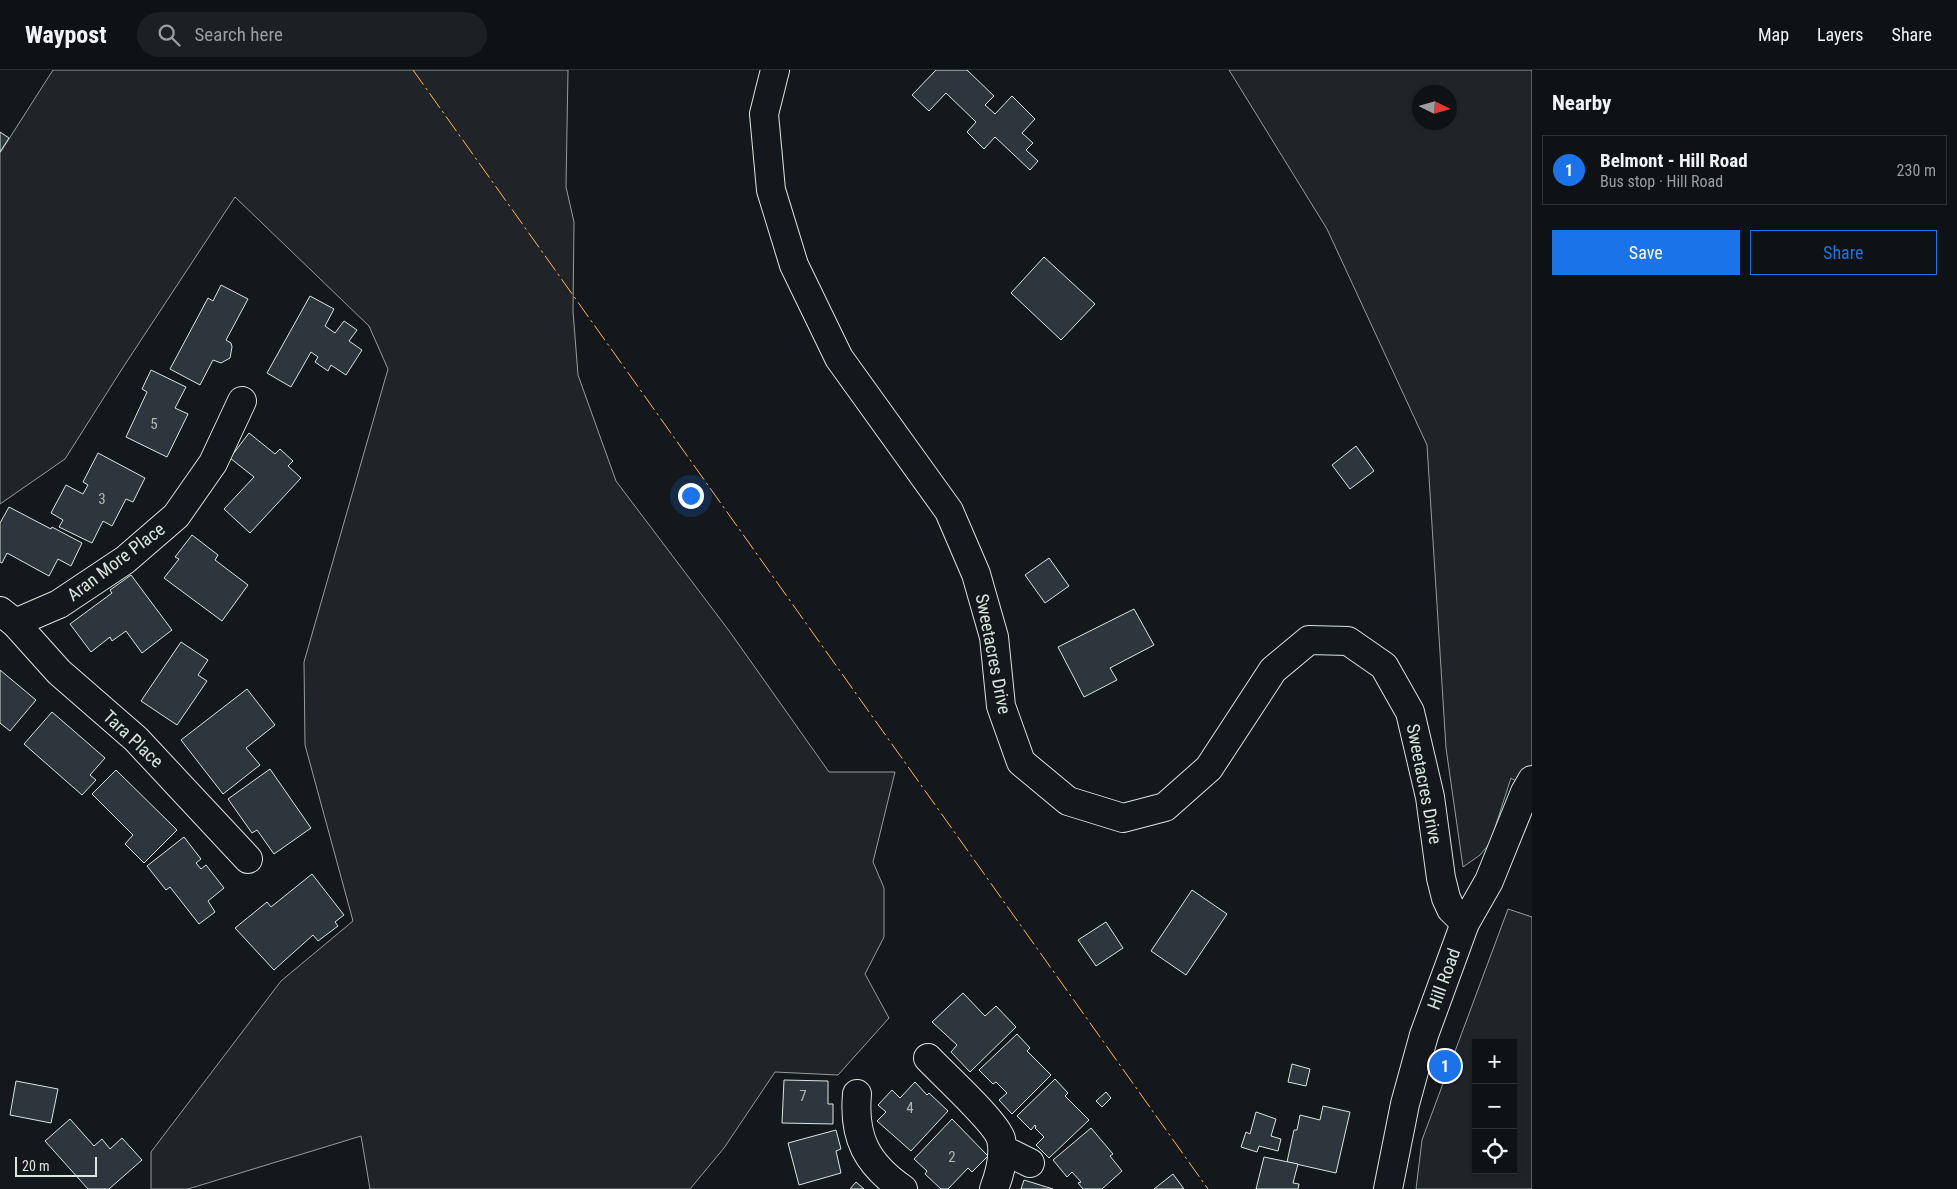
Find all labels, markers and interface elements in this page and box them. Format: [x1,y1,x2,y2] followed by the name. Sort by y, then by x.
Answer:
[137,12,487,57] search box
[25,21,107,49] text: Waypost
[155,21,183,49] icon: search
[195,23,283,46] text: Search here
[1758,24,1789,45] text: Map
[1817,24,1864,45] text: Layers
[1892,24,1932,45] text: Share
[1412,85,1457,130] north arrow
[1552,91,1611,115] text: Nearby
[1600,149,1748,172] text: Belmont - Hill Road
[1565,161,1573,180] text: 1
[1897,161,1936,180] text: 230 m
[1600,172,1723,191] text: Bus stop · Hill Road
[1552,230,1740,275] button: Save
[1750,230,1937,275] button: Share
[150,415,158,433] house number: 5
[678,483,704,509] your location
[98,490,106,508] house number: 3
[63,518,169,605] street label: Aran More Place
[972,592,1015,716] street label: Sweetacres Drive
[99,706,168,772] street label: Tara Place
[1403,722,1446,846] street label: Sweetacres Drive
[1423,945,1464,1012] street label: Hill Road
[1472,1039,1517,1174] map controls
[1472,1039,1517,1084] button: +
[1429,1047,1461,1085] pin: 1
[1472,1084,1517,1129] button: −
[799,1087,807,1105] house number: 7
[906,1099,914,1117] house number: 4
[1472,1129,1517,1174] button: locate
[948,1148,956,1166] house number: 2
[15,1154,98,1177] scale bar
[22,1158,50,1174] text: 20 m

